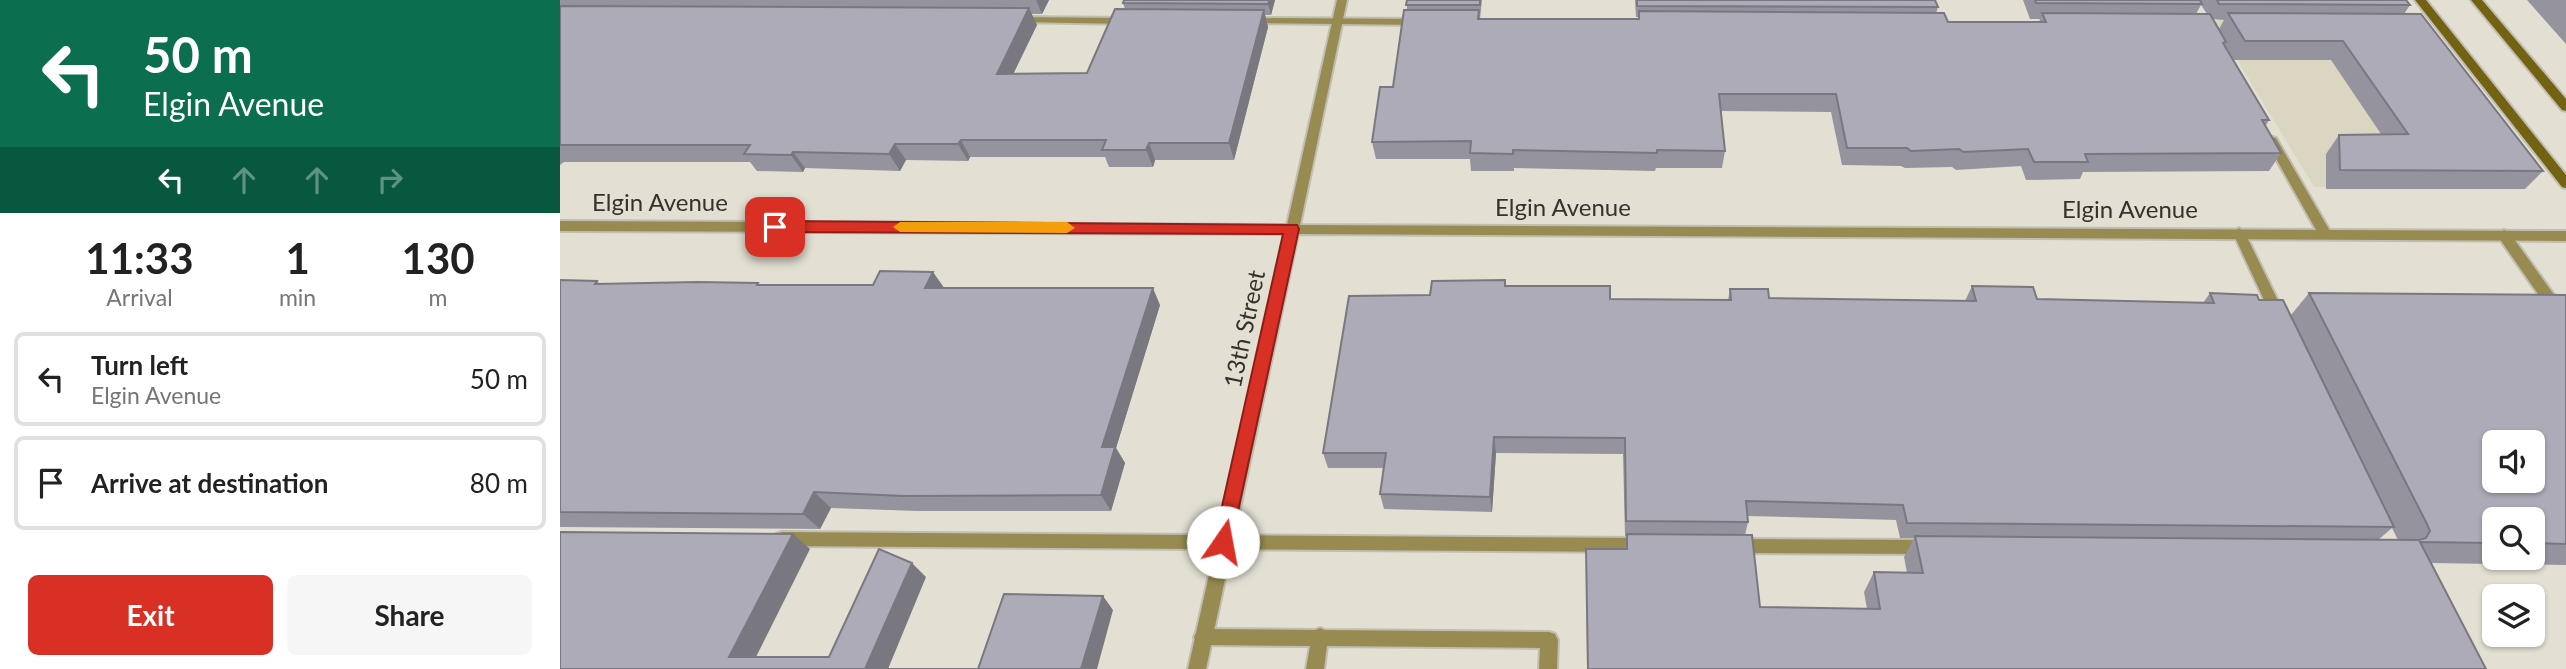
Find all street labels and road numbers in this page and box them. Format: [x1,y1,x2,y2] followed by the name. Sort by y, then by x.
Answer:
[592,187,728,216] street label: Elgin Avenue
[1495,192,1631,221] street label: Elgin Avenue
[2062,194,2198,223] street label: Elgin Avenue
[1217,267,1270,390] street label: 13th Street

